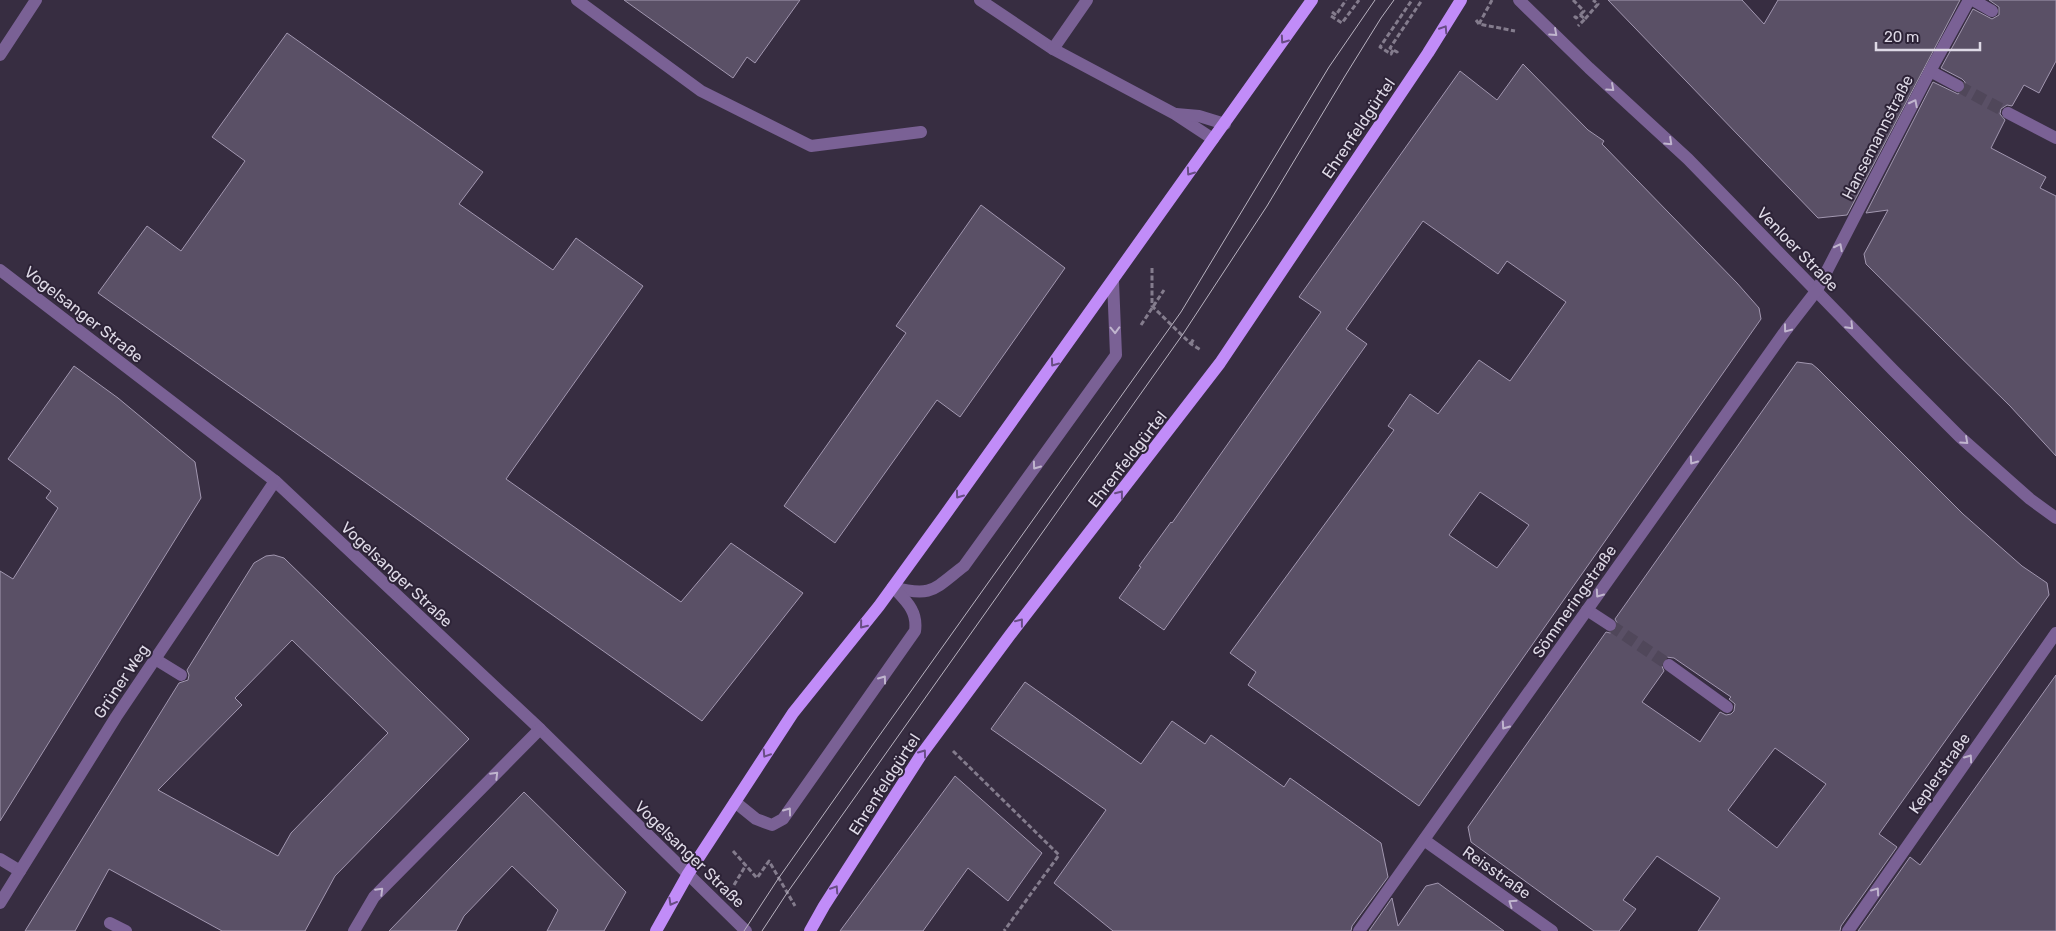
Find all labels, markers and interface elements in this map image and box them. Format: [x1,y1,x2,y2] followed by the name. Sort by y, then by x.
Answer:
[1876,20,1980,52] scale bar
[1437,25,1447,34] one-way arrow
[1549,28,1558,37] one-way arrow
[1884,28,1919,46] text: 20 m
[1281,34,1290,44] one-way arrow
[1838,72,1917,203] street label: Hansemannstraße
[1318,75,1399,182] street label: Ehrenfeldgürtel
[1606,82,1615,91] one-way arrow
[1907,99,1917,108] one-way arrow
[1663,136,1672,145] one-way arrow
[1187,166,1196,176] one-way arrow
[1753,203,1842,295] street label: Venloer Straße
[1833,243,1843,252] one-way arrow
[21,262,147,367] street label: Vogelsanger Straße
[1844,320,1853,329] one-way arrow
[1784,323,1793,333] one-way arrow
[1110,326,1120,334] one-way arrow
[1051,357,1060,367] one-way arrow
[1084,408,1171,511] street label: Ehrenfeldgürtel
[1959,435,1968,444] one-way arrow
[1690,456,1699,465] one-way arrow
[1033,460,1042,470] one-way arrow
[956,489,965,499] one-way arrow
[1114,490,1123,500] one-way arrow
[337,518,456,631] street label: Vogelsanger Straße
[1528,541,1620,661] street label: Sömmeringstraße
[1596,588,1605,598] one-way arrow
[861,619,869,628] one-way arrow
[1015,619,1024,628] one-way arrow
[90,640,153,722] street label: Grüner Weg
[877,675,886,684] one-way arrow
[1501,721,1511,730] one-way arrow
[1905,729,1974,817] street label: Keplerstraße
[845,730,924,838] street label: Ehrenfeldgürtel
[763,748,773,757] one-way arrow
[917,749,926,758] one-way arrow
[1963,754,1972,764] one-way arrow
[489,772,498,781] one-way arrow
[631,797,749,912] street label: Vogelsanger Straße
[782,807,792,816] one-way arrow
[1459,842,1535,903] street label: Reisstraße
[828,885,838,894] one-way arrow
[375,887,384,896] one-way arrow
[1870,887,1879,897] one-way arrow
[668,897,678,906] one-way arrow
[1508,900,1518,909] one-way arrow

